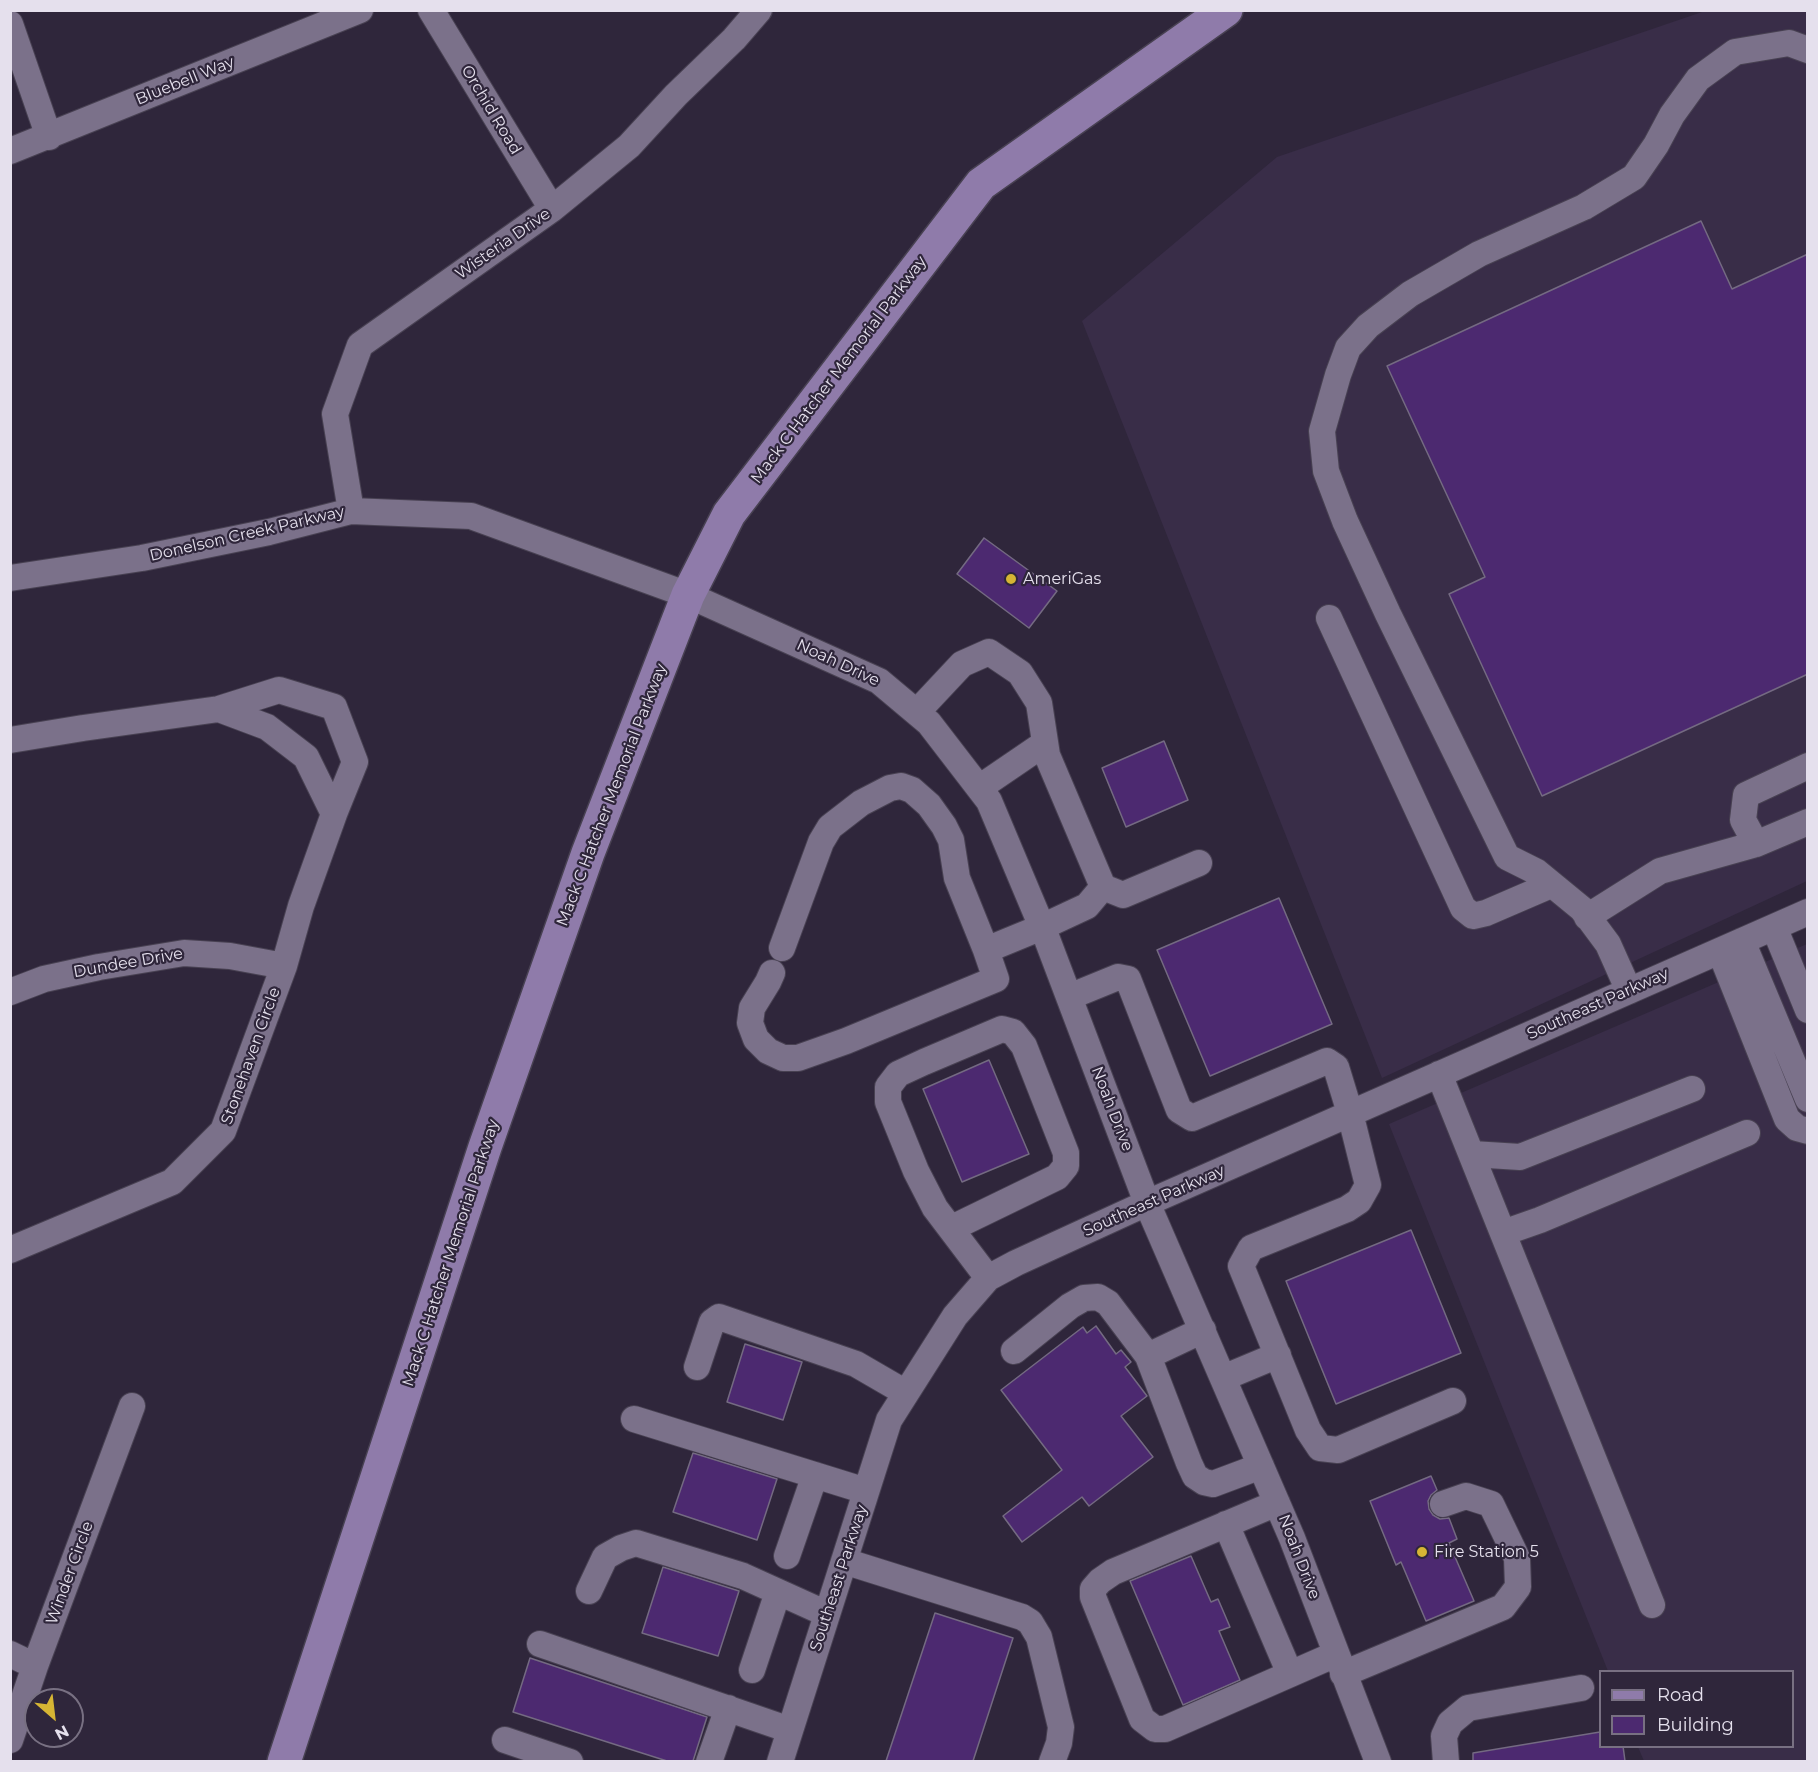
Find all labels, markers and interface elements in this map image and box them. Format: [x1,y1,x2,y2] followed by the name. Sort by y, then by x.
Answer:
[133,52,237,110] street label: Bluebell Way
[457,62,525,158] street label: Orchid Road
[452,204,554,284] street label: Wisteria Drive
[747,253,931,487] street label: Mack C Hatcher Memorial Parkway
[148,502,346,566] street label: Donelson Creek Parkway
[1023,569,1101,589] place label: AmeriGas
[1004,572,1018,586] marker: AmeriGas
[793,635,883,691] street label: Noah Drive
[553,661,671,929] street label: Mack C Hatcher Memorial Parkway
[72,944,184,982] street label: Dundee Drive
[1524,964,1672,1044] street label: Southeast Parkway
[217,985,285,1127] street label: Stonehaven Circle
[1087,1064,1137,1154] street label: Noah Drive
[399,1117,503,1389] street label: Mack C Hatcher Memorial Parkway
[1080,1161,1228,1241] street label: Southeast Parkway
[806,1502,872,1654] street label: Southeast Parkway
[1274,1512,1324,1602] street label: Noah Drive
[42,1519,98,1627] street label: Winder Circle
[1434,1542,1539,1562] place label: Fire Station 5
[1415,1545,1429,1559] marker: Fire Station 5
[1599,1670,1794,1748] legend
[1657,1684,1704,1706] text: Road
[24,1688,84,1748] north arrow
[1657,1714,1734,1736] text: Building
[52,1721,72,1744] text: N

